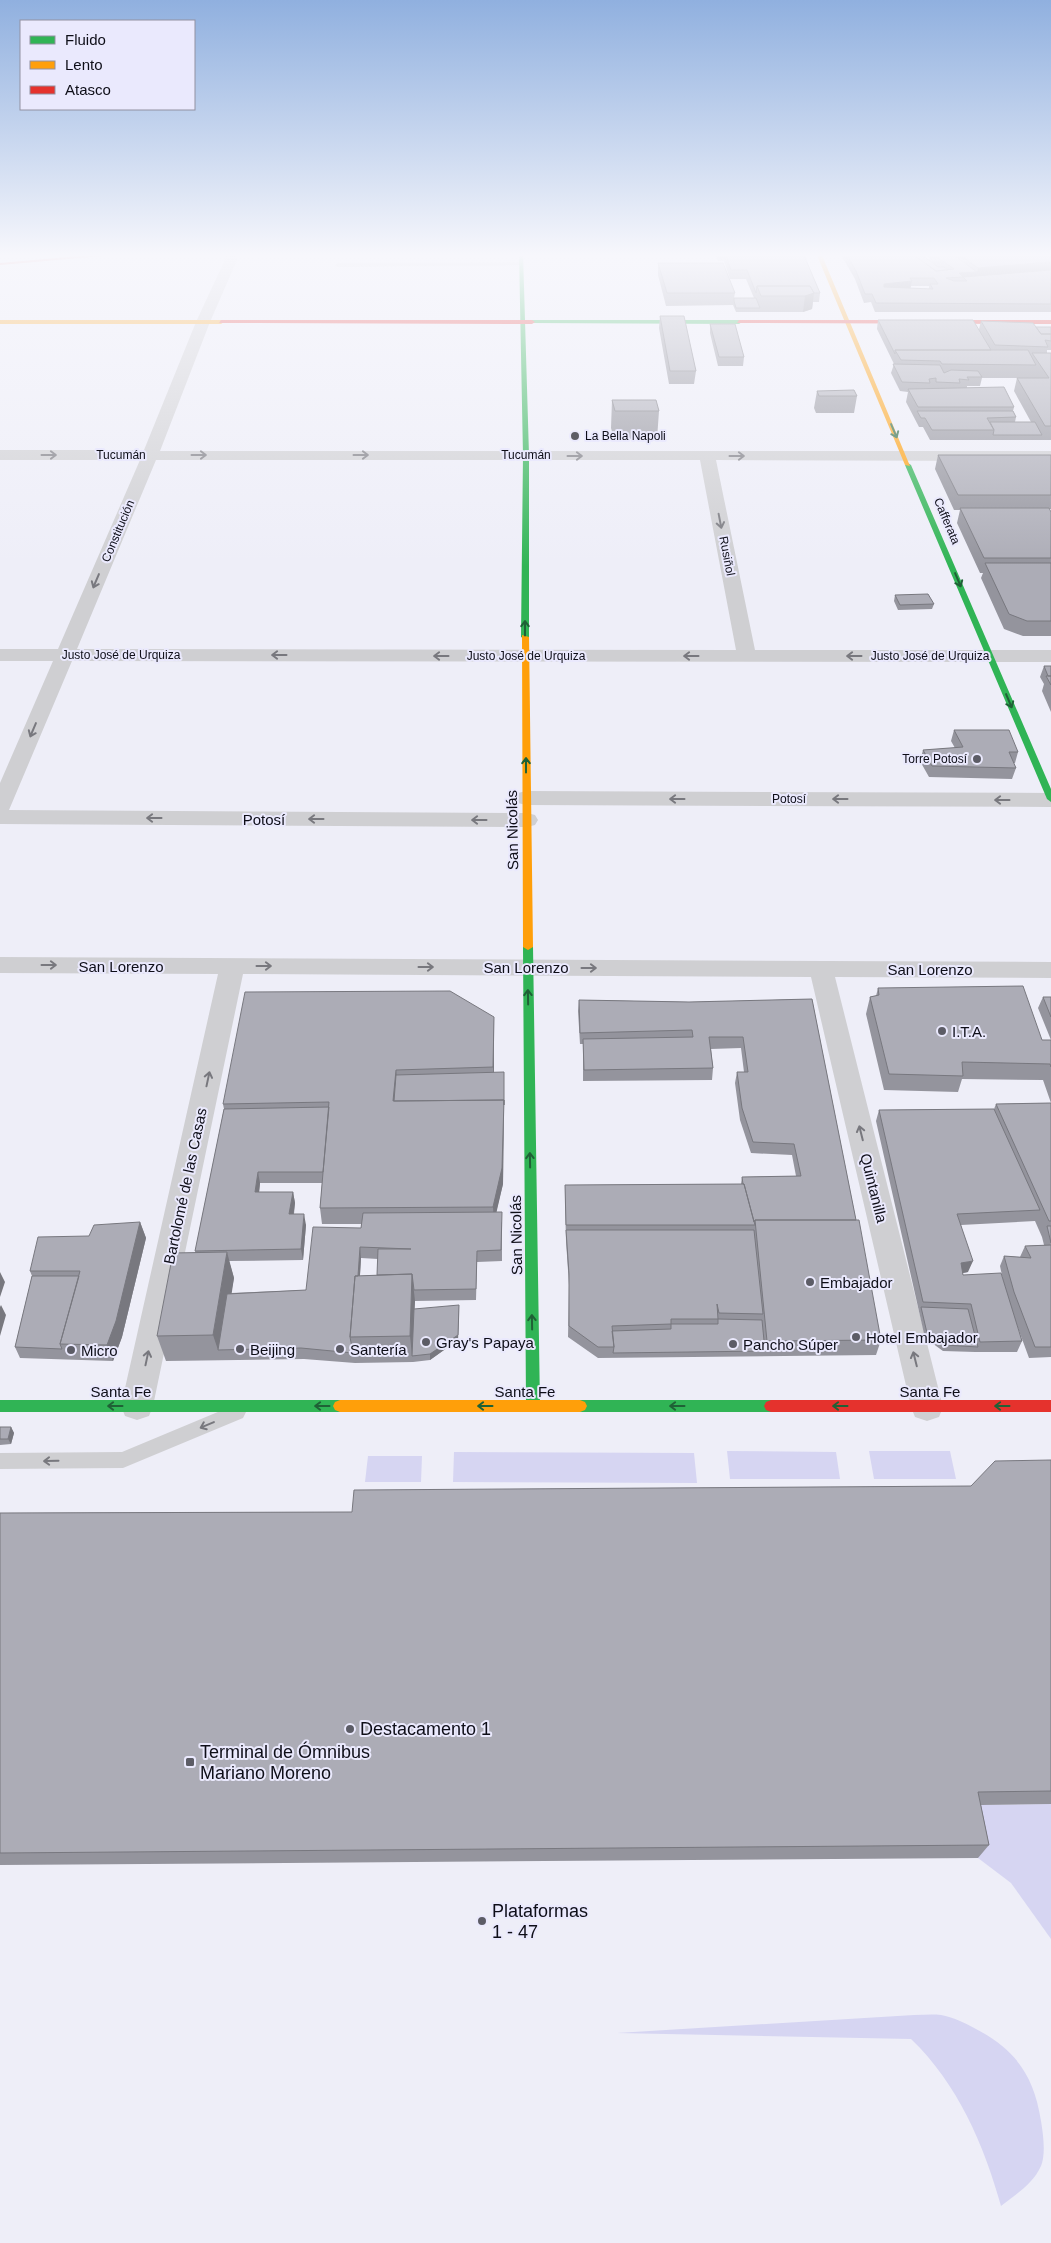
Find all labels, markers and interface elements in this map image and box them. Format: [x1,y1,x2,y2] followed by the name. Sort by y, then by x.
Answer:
[20,20,195,110] legend
[65,31,106,48] text: Fluido
[65,56,103,73] text: Lento
[65,81,111,98] text: Atasco
[889,423,899,438] one-way arrow
[585,429,666,443] place label: La Bella Napoli
[569,430,581,442] marker: La Bella Napoli
[96,448,146,462] street label: Tucumán
[501,448,551,462] street label: Tucumán
[40,450,56,460] one-way arrow
[190,450,206,460] one-way arrow
[352,450,369,460] one-way arrow
[567,451,583,460] one-way arrow
[729,451,745,461] one-way arrow
[931,496,963,547] street label: Cafferata
[99,498,137,564] street label: Constitución
[716,512,726,528] one-way arrow
[716,535,738,577] street label: Rusiñol
[953,572,963,587] one-way arrow
[91,573,101,588] one-way arrow
[520,620,530,636] one-way arrow
[62,648,181,662] street label: Justo José de Urquiza
[467,649,586,663] street label: Justo José de Urquiza
[871,649,990,663] street label: Justo José de Urquiza
[271,650,288,660] one-way arrow
[434,651,450,661] one-way arrow
[684,651,700,661] one-way arrow
[846,651,862,661] one-way arrow
[1005,693,1015,708] one-way arrow
[28,722,37,737] one-way arrow
[902,752,968,766] place label: Torre Potosí
[971,753,983,765] marker: Torre Potosí
[521,757,531,773] one-way arrow
[503,790,521,870] street label: San Nicolás
[772,792,807,806] street label: Potosí
[670,794,686,804] one-way arrow
[832,794,848,804] one-way arrow
[995,795,1011,805] one-way arrow
[243,811,286,828] street label: Potosí
[146,813,162,823] one-way arrow
[308,814,324,824] one-way arrow
[471,815,487,825] one-way arrow
[78,958,164,975] street label: San Lorenzo
[483,959,569,976] street label: San Lorenzo
[40,960,56,970] one-way arrow
[255,961,271,971] one-way arrow
[887,961,973,978] street label: San Lorenzo
[418,962,434,972] one-way arrow
[580,963,596,973] one-way arrow
[523,989,533,1006] one-way arrow
[952,1023,986,1040] place label: I.T.A.
[936,1025,948,1037] marker: I.T.A.
[204,1072,213,1088] one-way arrow
[160,1106,210,1266] street label: Bartolomé de las Casas
[856,1126,865,1142] one-way arrow
[525,1152,535,1168] one-way arrow
[857,1152,891,1225] street label: Quintanilla
[507,1195,525,1275] street label: San Nicolás
[820,1274,893,1291] place label: Embajador
[804,1276,816,1288] marker: Embajador
[527,1314,537,1330] one-way arrow
[866,1329,978,1346] place label: Hotel Embajador
[850,1331,862,1343] marker: Hotel Embajador
[436,1334,535,1351] place label: Gray's Papaya
[420,1336,432,1348] marker: Gray's Papaya
[743,1336,838,1353] place label: Pancho Súper
[727,1338,739,1350] marker: Pancho Súper
[250,1341,295,1358] place label: Beijing
[350,1341,407,1358] place label: Santería
[81,1342,118,1359] place label: Micro
[234,1343,246,1355] marker: Beijing
[334,1343,346,1355] marker: Santería
[65,1344,77,1356] marker: Micro
[143,1350,153,1366] one-way arrow
[910,1352,920,1368] one-way arrow
[91,1383,151,1400] street label: Santa Fe
[495,1383,555,1400] street label: Santa Fe
[900,1383,960,1400] street label: Santa Fe
[108,1401,124,1411] one-way arrow
[314,1401,330,1411] one-way arrow
[477,1401,493,1411] one-way arrow
[670,1401,686,1411] one-way arrow
[832,1401,848,1411] one-way arrow
[995,1401,1011,1411] one-way arrow
[200,1420,215,1430] one-way arrow
[44,1456,60,1466] one-way arrow
[360,1719,491,1739] place label: Destacamento 1
[344,1723,356,1735] marker: Destacamento 1
[200,1741,370,1783] place label: Terminal de Ómnibus Mariano Moreno
[184,1756,196,1768] marker: Terminal de Ómnibus Mariano Moreno
[492,1901,588,1942] place label: Plataformas 1 - 47
[476,1915,488,1927] marker: Plataformas 1 - 47

